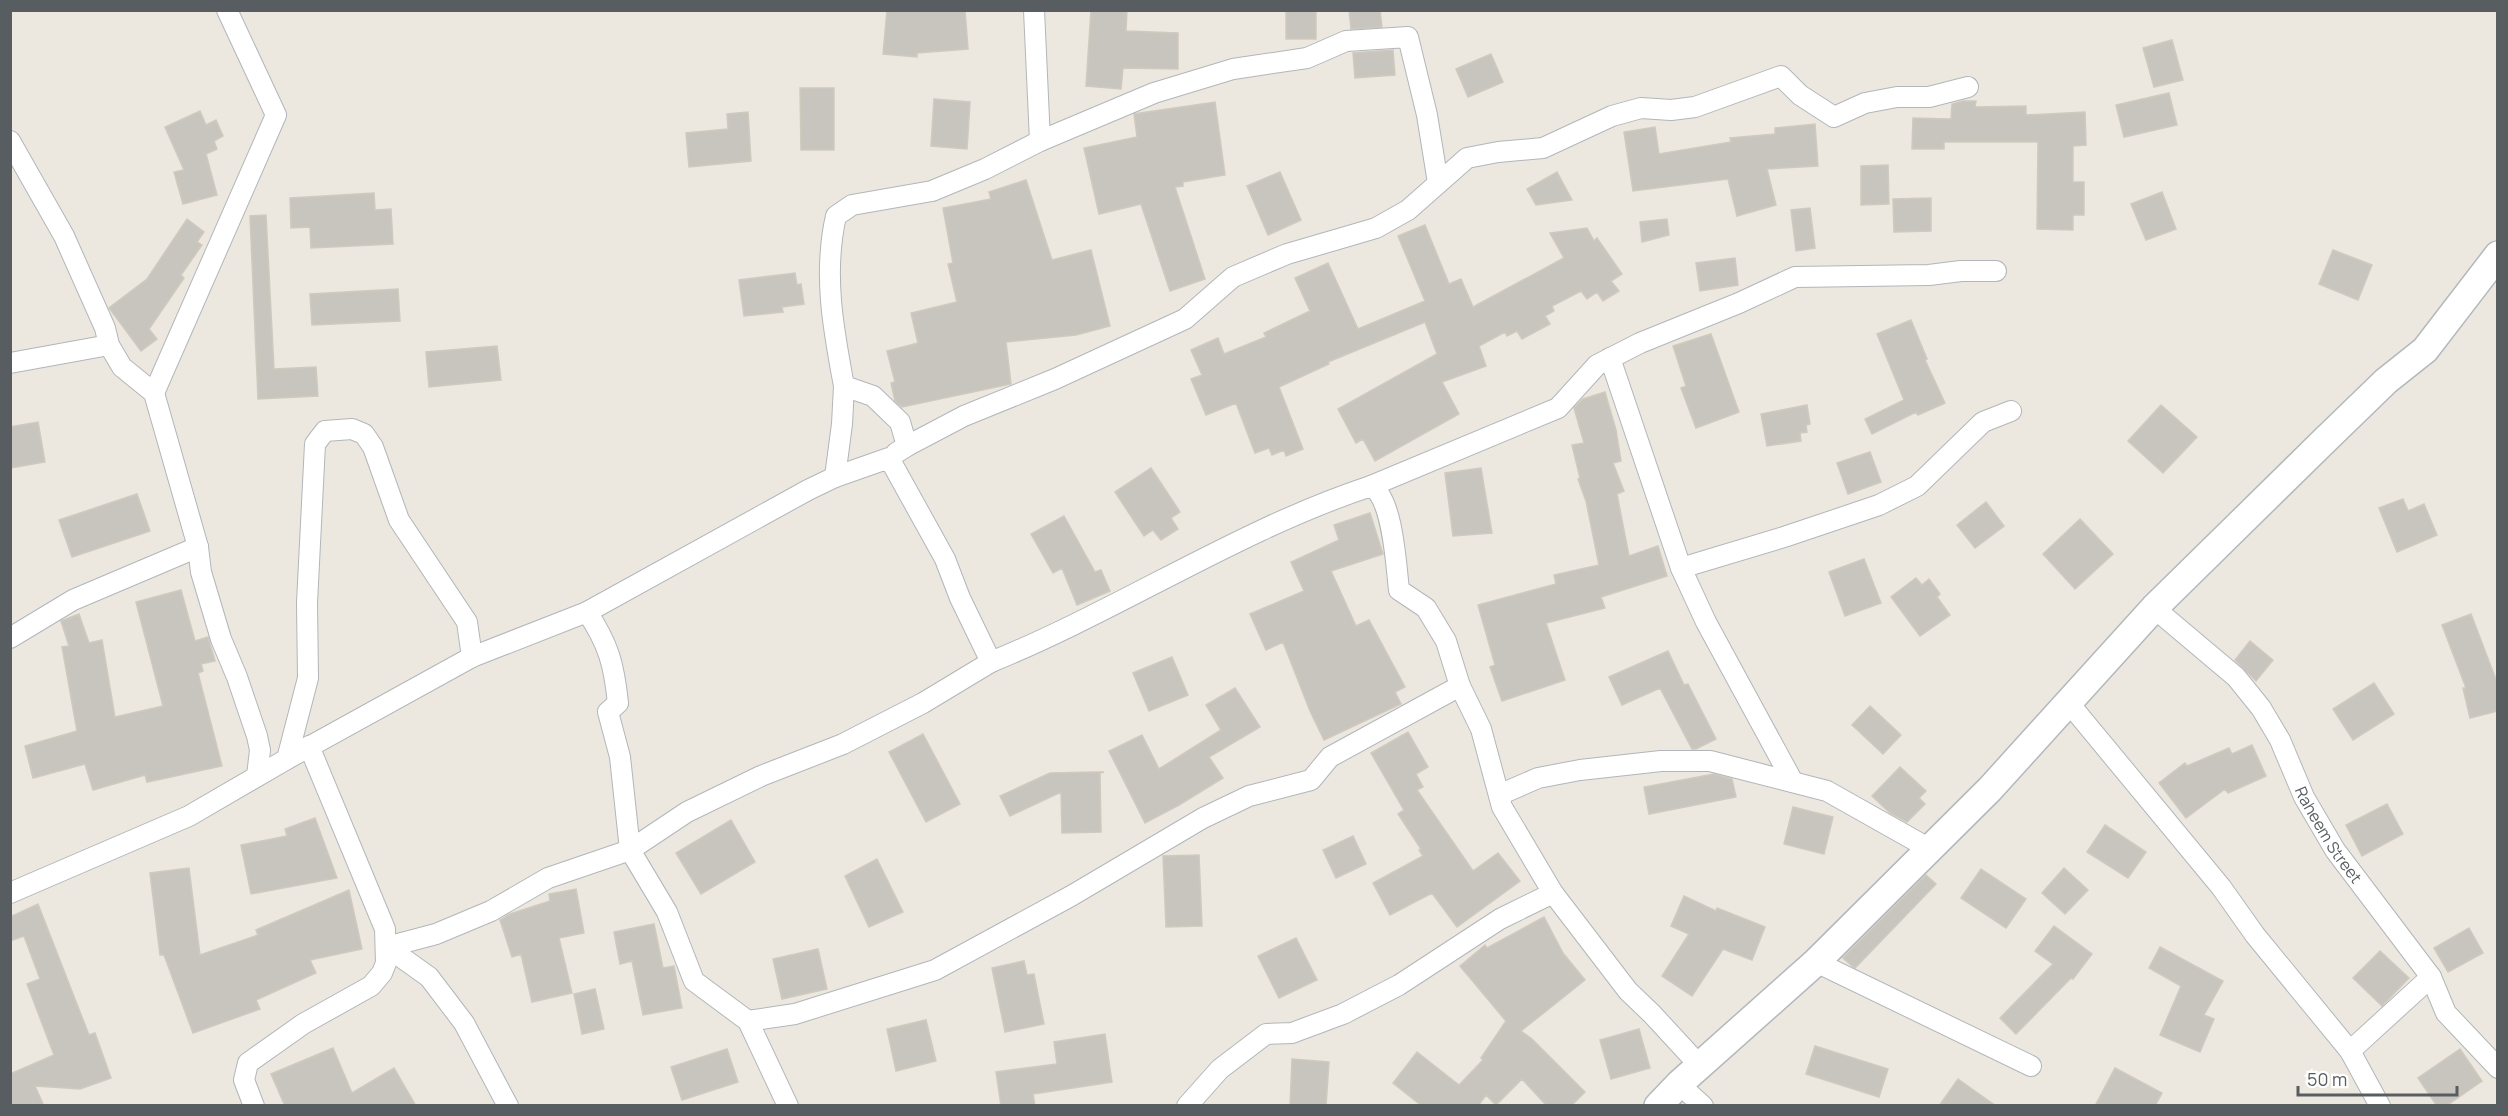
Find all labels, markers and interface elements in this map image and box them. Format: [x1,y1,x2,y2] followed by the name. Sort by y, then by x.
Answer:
[2290,783,2367,888] street label: Raheem Street
[2298,1059,2457,1097] scale bar
[2307,1067,2347,1091] text: 50 m

